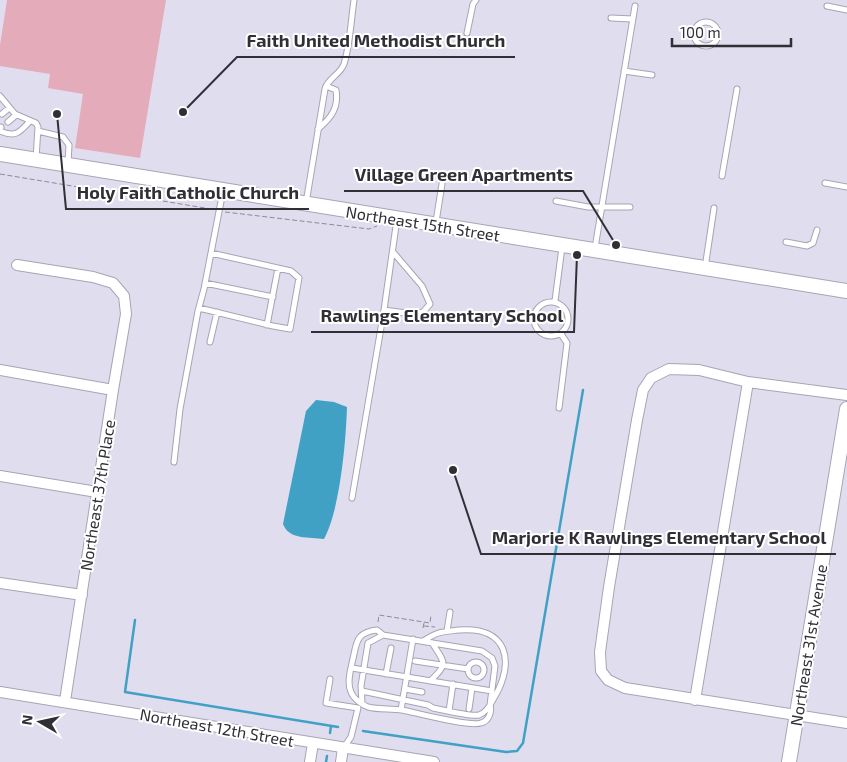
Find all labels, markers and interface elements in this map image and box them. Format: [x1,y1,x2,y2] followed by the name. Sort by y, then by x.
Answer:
[672,15,791,47] scale bar
[680,23,721,41] text: 100 m
[237,24,515,57] callout: Faith United Methodist Church
[247,29,505,51] text: Faith United Methodist Church
[344,158,583,191] callout: Village Green Apartments
[355,163,573,185] text: Village Green Apartments
[66,176,309,209] callout: Holy Faith Catholic Church
[77,181,299,203] text: Holy Faith Catholic Church
[345,201,501,245] street label: Northeast 15th Street
[311,299,574,332] callout: Rawlings Elementary School
[321,304,563,326] text: Rawlings Elementary School
[76,418,118,572] street label: Northeast 37th Place
[481,521,836,554] callout: Marjorie K Rawlings Elementary School
[492,526,826,548] text: Marjorie K Rawlings Elementary School
[786,563,830,727] street label: Northeast 31st Avenue
[15,697,65,747] north arrow
[138,704,296,750] street label: Northeast 12th Street
[17,714,36,726] text: N

